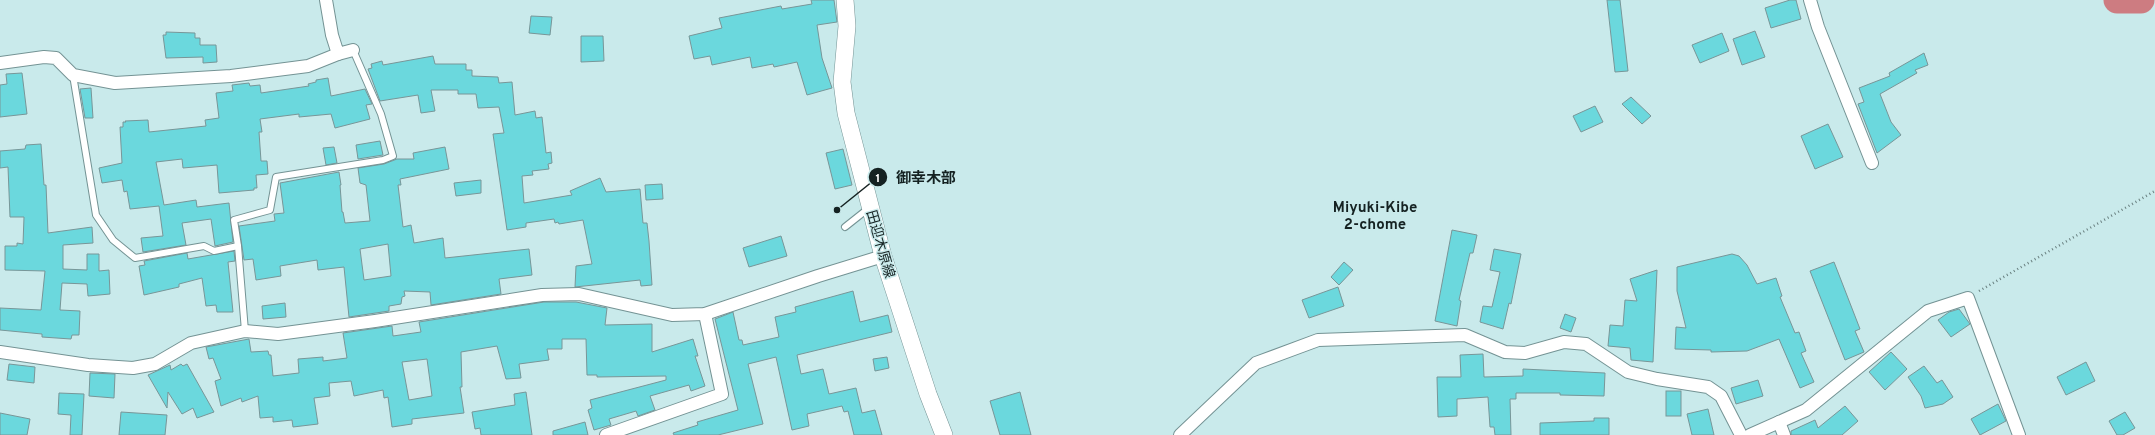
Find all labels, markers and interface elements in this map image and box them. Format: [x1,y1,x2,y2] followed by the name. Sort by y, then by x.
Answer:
[868,164,964,191] callout: 御幸木部
[896,170,956,189] text: 御幸木部
[876,171,880,187] text: 1
[1333,199,1417,235] district label: Miyuki-Kibe 2-chome
[862,208,897,280] street label: 田迎木原線

